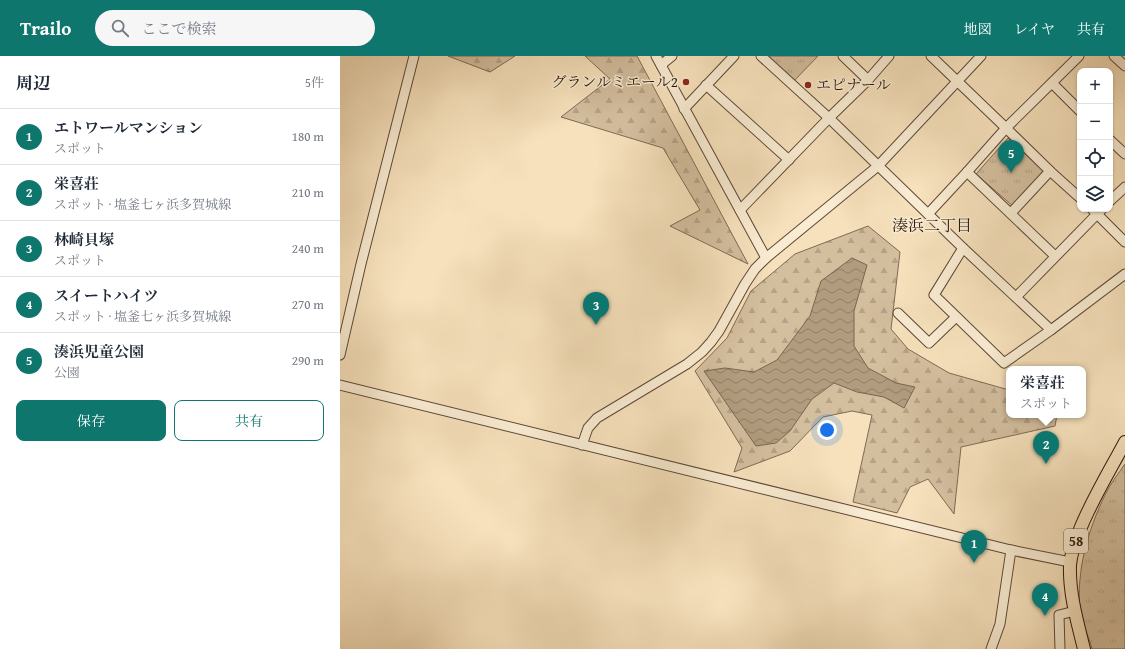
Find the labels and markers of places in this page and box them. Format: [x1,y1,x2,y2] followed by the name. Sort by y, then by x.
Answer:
[551,71,678,92] place label: グランルミエール2
[816,74,891,95] place label: エピナール
[681,77,691,87] marker: グランルミエール2
[803,80,813,90] marker: エピナール
[998,140,1024,173] pin: 5
[583,292,609,325] pin: 3
[1033,431,1059,464] pin: 2
[961,530,987,563] pin: 1
[1032,583,1058,616] pin: 4

